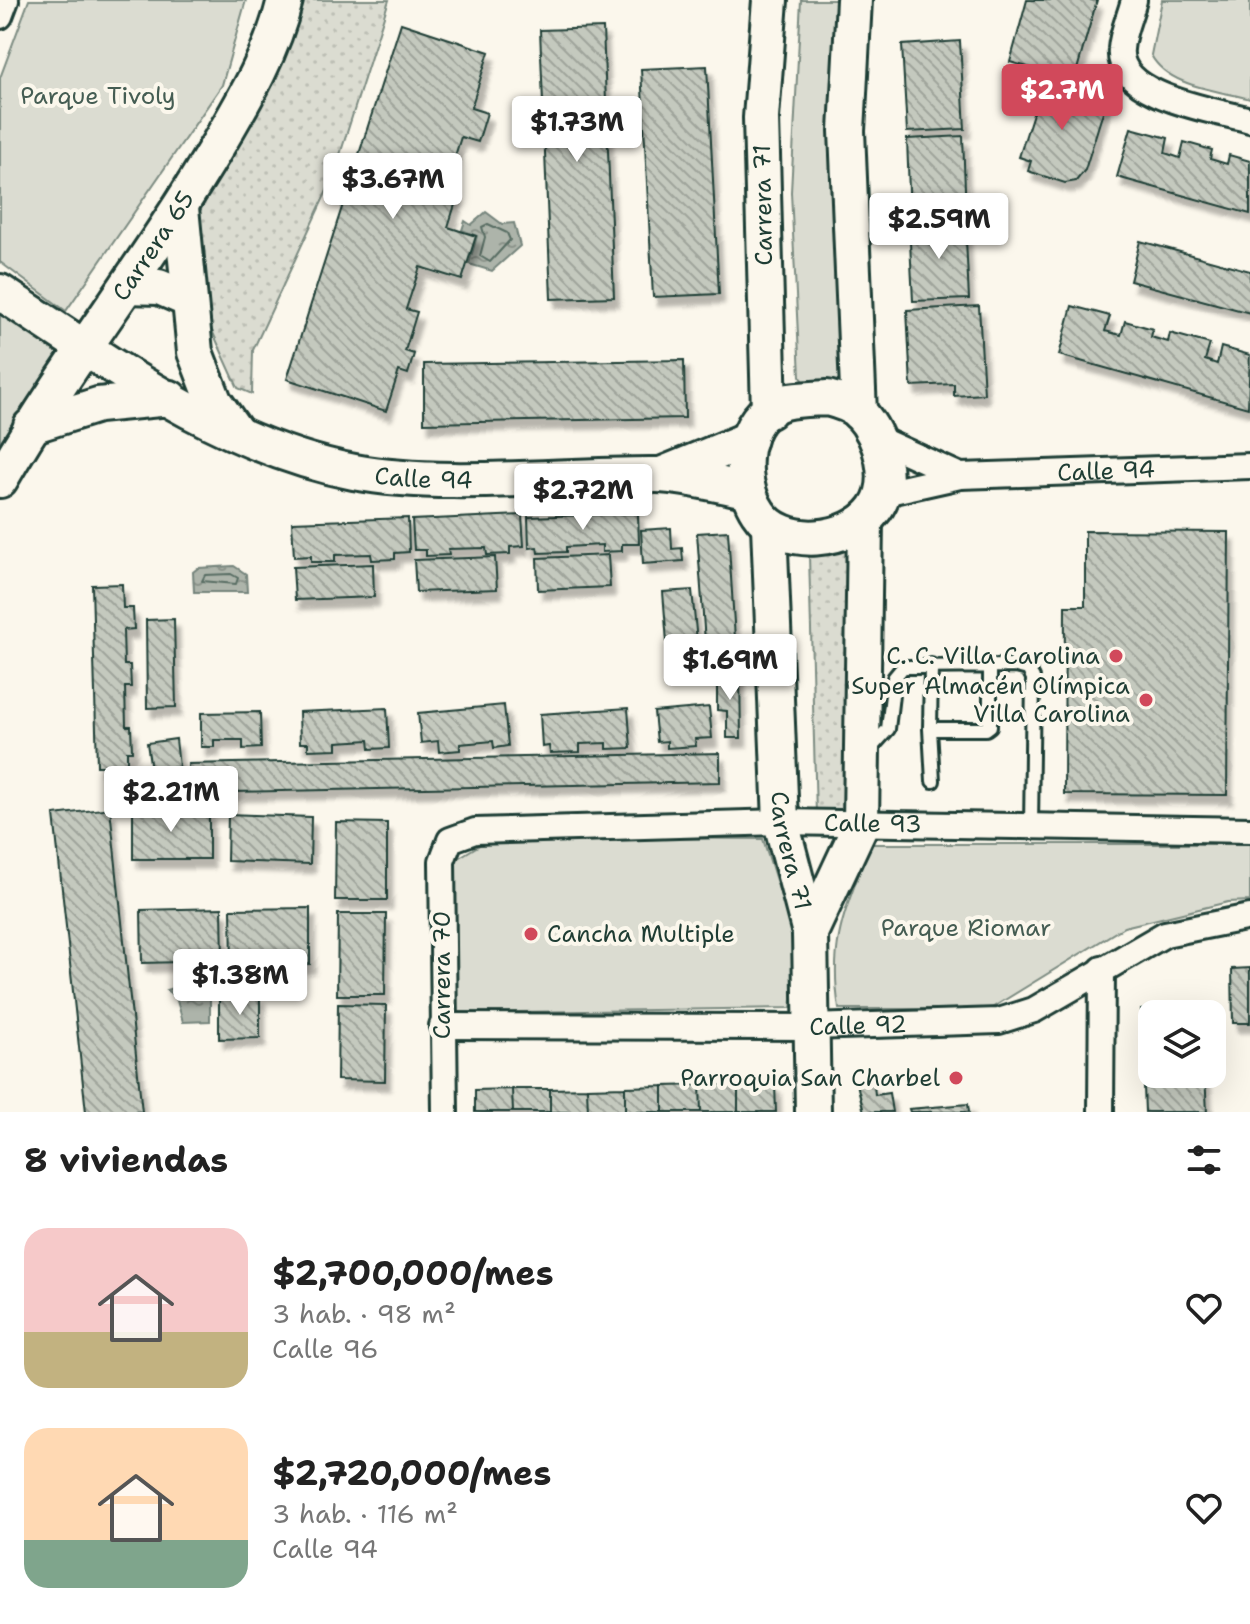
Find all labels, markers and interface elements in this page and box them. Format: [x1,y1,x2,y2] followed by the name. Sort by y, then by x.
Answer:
[1006,64,1118,132] pin: $2.7M
[1020,72,1104,107] text: $2.7M
[20,80,176,112] park label: Parque Tivoly
[512,96,642,164] pin: $1.73M
[530,104,624,139] text: $1.73M
[746,144,780,266] street label: Carrera 71
[328,153,458,221] pin: $3.67M
[341,161,445,196] text: $3.67M
[105,185,202,307] street label: Carrera 65
[874,193,1004,261] pin: $2.59M
[887,201,991,236] text: $2.59M
[1057,453,1155,489] street label: Calle 94
[373,459,473,496] street label: Calle 94
[518,464,648,532] pin: $2.72M
[532,472,634,507] text: $2.72M
[665,634,795,702] pin: $1.69M
[886,640,1100,672] place label: C. C. Villa Carolina
[682,642,778,677] text: $1.69M
[1107,647,1125,665] marker: C. C. Villa Carolina
[851,670,1130,730] place label: Super Almacén Olímpica Villa Carolina
[1137,691,1155,709] marker: Super Almacén Olímpica Villa Carolina
[106,766,236,834] pin: $2.21M
[122,774,220,809] text: $2.21M
[764,791,819,913] street label: Carrera 71
[824,807,922,840] street label: Calle 93
[426,911,458,1039] street label: Carrera 70
[881,912,1051,944] park label: Parque Riomar
[547,918,735,950] place label: Cancha Multiple
[522,925,540,943] marker: Cancha Multiple
[175,949,305,1017] pin: $1.38M
[191,957,289,992] text: $1.38M
[1138,1000,1226,1088] map controls
[1138,1000,1226,1088] button: layers
[809,1008,907,1043] street label: Calle 92
[680,1062,941,1094] place label: Parroquia San Charbel
[947,1069,965,1087] marker: Parroquia San Charbel
[24,1137,228,1183] text: 8 viviendas
[1182,1138,1226,1182] icon: filters
[272,1250,554,1296] text: $2,700,000/mes
[88,1260,184,1356] icon: home
[1182,1286,1226,1330] icon: heart
[272,1296,456,1331] text: 3 hab. · 98 m²
[272,1331,378,1366] text: Calle 96
[272,1450,551,1496] text: $2,720,000/mes
[88,1460,184,1556] icon: home
[1182,1486,1226,1530] icon: heart
[272,1496,458,1531] text: 3 hab. · 116 m²
[272,1531,378,1566] text: Calle 94

